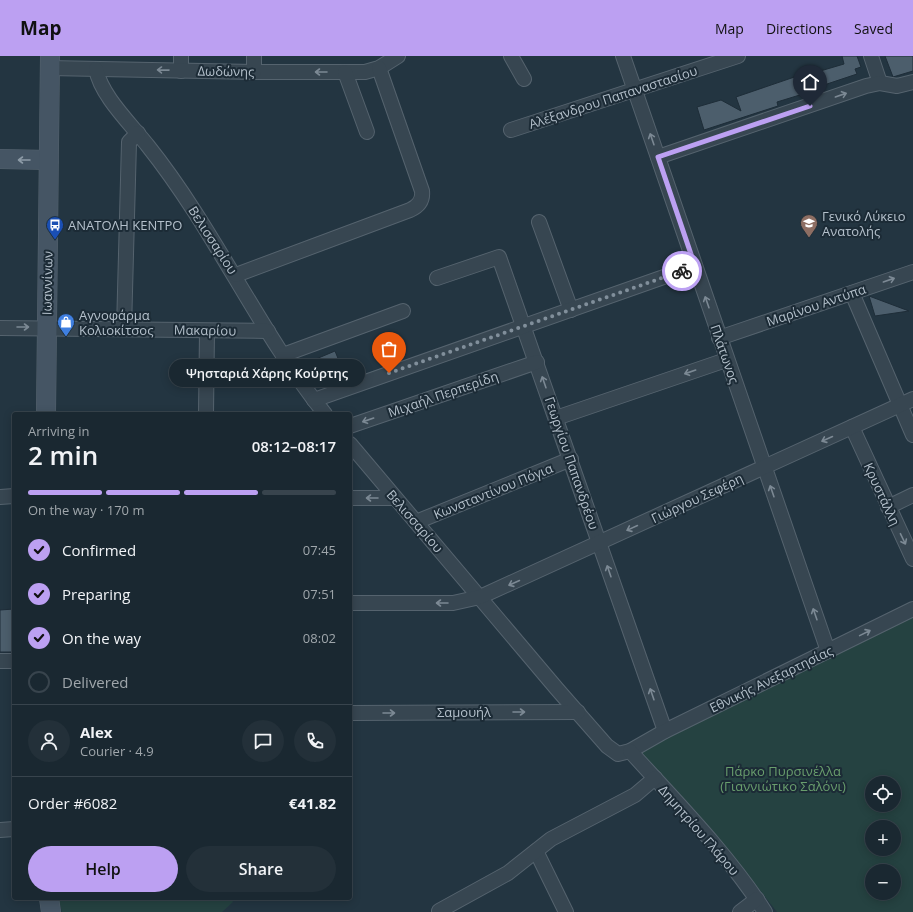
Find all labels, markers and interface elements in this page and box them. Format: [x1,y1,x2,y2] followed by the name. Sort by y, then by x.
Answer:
[20,15,61,41] text: Map
[715,19,744,38] text: Map
[766,19,832,38] text: Directions
[854,19,893,38] text: Saved
[526,61,700,133] street label: Αλέξανδρου Παπαναστασίου
[197,62,255,80] street label: Δωδώνης
[793,65,827,106] pin
[157,67,170,74] one-way arrow
[315,68,328,76] one-way arrow
[799,71,821,93] icon: home
[834,91,847,98] one-way arrow
[648,133,655,146] one-way arrow
[18,156,31,164] one-way arrow
[184,202,242,278] street label: Βελισσαρίου
[822,207,906,240] place label: Γενικό Λύκειο Ανατολής
[799,213,819,238] school or university icon: Γενικό Λύκειο Ανατολής
[45,215,65,240] bus stop icon: ΑΝΑΤΟΛΗ ΚΕΝΤΡΟ
[68,216,182,234] place label: ΑΝΑΤΟΛΗ ΚΕΝΤΡΟ
[37,251,57,315] street label: Ιωαννίνων
[662,251,702,291] courier
[671,260,693,282] icon: bike
[882,276,894,284] one-way arrow
[764,280,868,330] street label: Μαρίνου Αντύπα
[703,296,710,309] one-way arrow
[79,306,153,339] place label: Αγνοφάρμα Κολιοκίτσος
[56,312,76,337] shop icon: Αγνοφάρμα Κολιοκίτσος
[174,320,236,340] street label: Μακαρίου
[706,322,744,386] street label: Πλάτωνος
[16,324,29,331] one-way arrow
[372,332,406,373] pin
[378,338,400,360] icon: bag
[169,359,365,387] callout: Ψησταριά Χάρης Κούρτης
[186,364,348,382] text: Ψησταριά Χάρης Κούρτης
[385,367,501,421] street label: Μιχαήλ Περπερίδη
[684,369,696,377] one-way arrow
[540,376,547,389] one-way arrow
[541,394,603,532] street label: Γεωργίου Παπανδρέου
[362,417,374,425] one-way arrow
[28,422,90,440] text: Arriving in
[252,436,336,456] text: 08:12–08:17
[821,436,833,443] one-way arrow
[28,437,98,473] text: 2 min
[431,459,555,523] street label: Κωνσταντίνου Πόγια
[860,460,904,528] street label: Κρυστάλλη
[648,469,746,527] street label: Γιώργου Σεφέρη
[768,485,775,498] one-way arrow
[383,486,447,556] street label: Βελισσαρίου
[366,494,379,502] one-way arrow
[28,501,144,519] text: On the way · 170 m
[627,525,639,532] one-way arrow
[900,533,907,545] one-way arrow
[28,539,50,561] icon: check
[62,540,136,560] text: Confirmed
[303,541,336,559] text: 07:45
[605,565,613,577] one-way arrow
[509,580,521,587] one-way arrow
[28,583,50,605] icon: check
[62,584,130,604] text: Preparing
[303,585,336,603] text: 07:51
[436,599,449,607] one-way arrow
[811,608,818,621] one-way arrow
[28,627,50,649] icon: check
[62,628,141,648] text: On the way
[303,629,336,647] text: 08:02
[858,629,870,636] one-way arrow
[706,641,836,717] street label: Εθνικής Ανεξαρτησίας
[62,672,129,692] text: Delivered
[648,687,655,700] one-way arrow
[437,703,491,721] street label: Σαμουήλ
[512,708,525,716] one-way arrow
[382,709,395,717] one-way arrow
[28,720,70,762] button: person
[242,720,284,762] button: chat
[294,720,336,762] button: phone
[80,722,112,742] text: Alex
[80,742,154,760] text: Courier · 4.9
[720,762,846,795] park label: Πάρκο Πυρσινέλλα (Γιαννιώτικο Σαλόνι)
[865,776,901,900] map controls
[865,776,901,812] button: locate
[655,781,743,879] street label: Δημητρίου Γλάρου
[28,793,117,813] text: Order #6082
[289,793,336,813] text: €41.82
[865,820,901,856] button: +
[28,846,178,892] button: Help
[186,846,336,892] button: Share
[865,864,901,900] button: −

